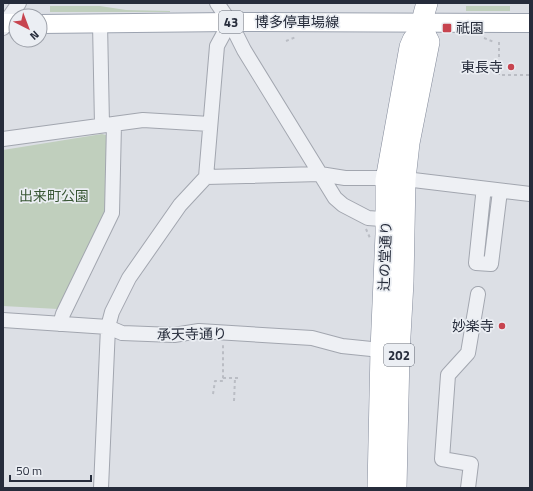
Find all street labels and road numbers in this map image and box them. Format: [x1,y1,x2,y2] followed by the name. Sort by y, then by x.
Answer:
[219,11,243,33] road number: 43
[255,11,339,32] street label: 博多停車場線
[373,221,396,291] street label: 辻の堂通り
[157,322,227,345] street label: 承天寺通り
[384,344,414,366] road number: 202

